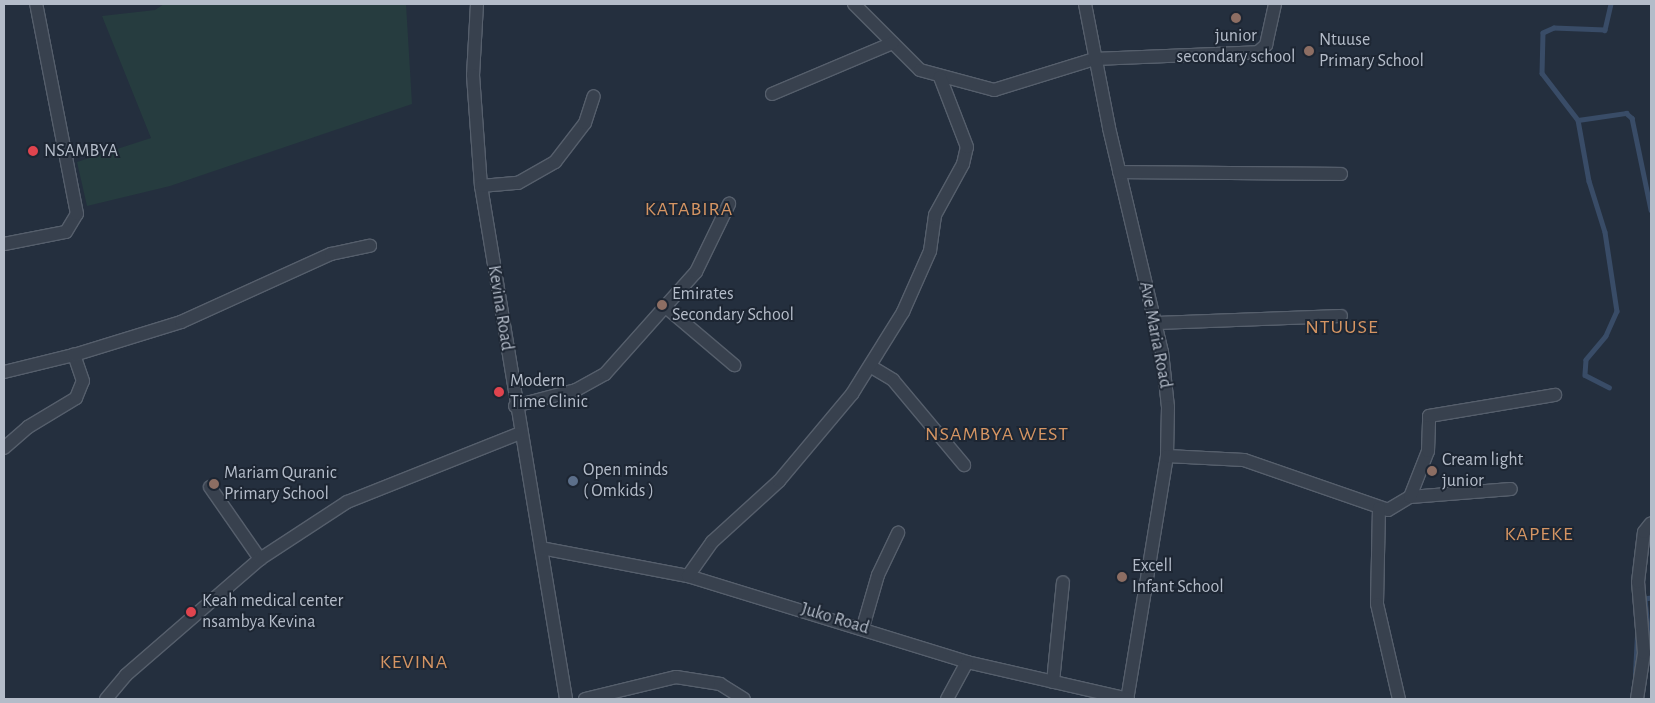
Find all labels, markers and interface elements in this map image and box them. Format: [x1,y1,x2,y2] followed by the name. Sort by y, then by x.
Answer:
[1230,12,1242,24] marker: junior secondary school
[1176,26,1296,68] place label: junior secondary school
[1319,30,1424,72] place label: Ntuuse Primary School
[1303,45,1315,57] marker: Ntuuse Primary School
[44,140,118,162] place label: NSAMBYA
[26,144,40,158] marker: NSAMBYA
[644,197,734,221] district label: KATABIRA
[483,264,517,352] street label: Kevina Road
[1134,280,1176,390] street label: Ave Maria Road
[672,284,794,326] place label: Emirates Secondary School
[656,299,668,311] marker: Emirates Secondary School
[1305,315,1379,339] district label: NTUUSE
[510,371,588,414] place label: Modern Time Clinic
[492,385,506,399] marker: Modern Time Clinic
[923,422,1071,446] district label: NSAMBYA WEST
[1442,450,1523,492] place label: Cream light junior
[583,460,668,502] place label: Open minds ( Omkids )
[224,463,337,506] place label: Mariam Quranic Primary School
[1426,465,1438,477] marker: Cream light junior
[567,475,579,487] marker: Open minds ( Omkids )
[208,478,220,490] marker: Mariam Quranic Primary School
[1504,522,1574,546] district label: KAPEKE
[1132,556,1224,598] place label: Excell Infant School
[1116,571,1128,583] marker: Excell Infant School
[202,591,343,634] place label: Keah medical center nsambya Kevina
[798,598,872,640] street label: Juko Road
[184,605,198,619] marker: Keah medical center nsambya Kevina
[379,650,449,674] district label: KEVINA

